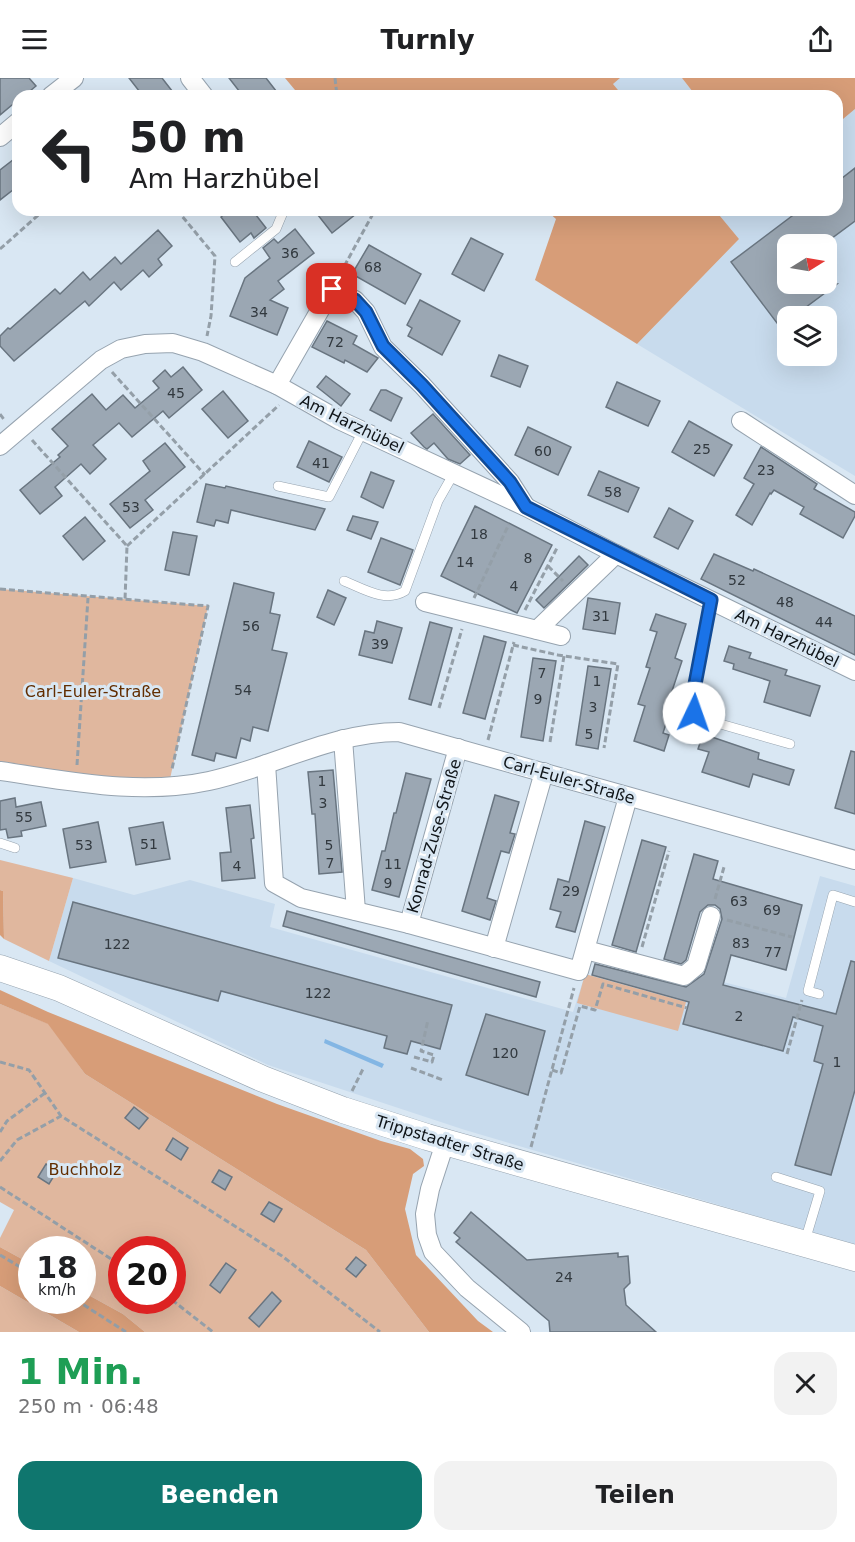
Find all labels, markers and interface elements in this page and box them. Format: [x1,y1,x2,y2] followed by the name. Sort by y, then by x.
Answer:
[18,23,51,56] icon: menu
[804,23,837,56] icon: share
[380,24,475,55] text: Turnly
[129,113,246,162] text: 50 m
[30,114,108,192] icon: left
[129,163,320,194] text: Am Harzhübel
[777,234,837,294] north arrow
[777,234,837,366] map controls
[281,245,299,261] house number: 36
[364,259,382,275] house number: 68
[306,263,357,314] pin
[315,272,348,305] icon: arrive
[250,304,268,320] house number: 34
[777,306,837,366] button: layers
[326,334,344,350] house number: 72
[167,385,185,401] house number: 45
[297,391,407,457] street label: Am Harzhübel
[693,441,711,457] house number: 25
[534,443,552,459] house number: 60
[312,455,330,471] house number: 41
[757,462,775,478] house number: 23
[604,484,622,500] house number: 58
[122,499,140,515] house number: 53
[470,526,488,542] house number: 18
[524,550,532,566] house number: 8
[456,554,474,570] house number: 14
[728,572,746,588] house number: 52
[510,578,519,594] house number: 4
[776,594,794,610] house number: 48
[732,605,842,671] street label: Am Harzhübel
[592,608,610,624] house number: 31
[815,614,833,630] house number: 44
[242,618,260,634] house number: 56
[371,636,389,652] house number: 39
[538,665,546,681] house number: 7
[593,673,601,689] house number: 1
[662,681,726,745] position arrow
[25,682,161,701] park label: Carl-Euler-Straße
[234,682,252,698] house number: 54
[534,691,542,707] house number: 9
[589,699,597,715] house number: 3
[585,726,593,742] house number: 5
[501,752,637,808] street label: Carl-Euler-Straße
[403,757,465,915] street label: Konrad-Zuse-Straße
[318,773,326,789] house number: 1
[319,795,327,811] house number: 3
[15,809,33,825] house number: 55
[140,836,158,852] house number: 51
[75,837,93,853] house number: 53
[325,837,333,853] house number: 5
[326,855,334,871] house number: 7
[384,856,402,872] house number: 11
[233,858,242,874] house number: 4
[384,875,392,891] house number: 9
[562,883,580,899] house number: 29
[730,893,748,909] house number: 63
[763,902,781,918] house number: 69
[732,935,750,951] house number: 83
[104,936,130,952] house number: 122
[764,944,782,960] house number: 77
[305,985,331,1001] house number: 122
[735,1008,743,1024] house number: 2
[492,1045,518,1061] house number: 120
[833,1054,841,1070] house number: 1
[373,1111,526,1175] street label: Trippstadter Straße
[49,1160,121,1179] park label: Buchholz
[108,1236,186,1314] speed limit sign: 20
[36,1250,78,1285] text: 18
[555,1269,573,1285] house number: 24
[38,1281,76,1299] text: km/h
[18,1351,143,1392] text: 1 Min.
[774,1352,837,1415] button: close
[18,1394,159,1418] text: 250 m · 06:48
[18,1461,422,1530] button: Beenden
[434,1461,837,1530] button: Teilen

